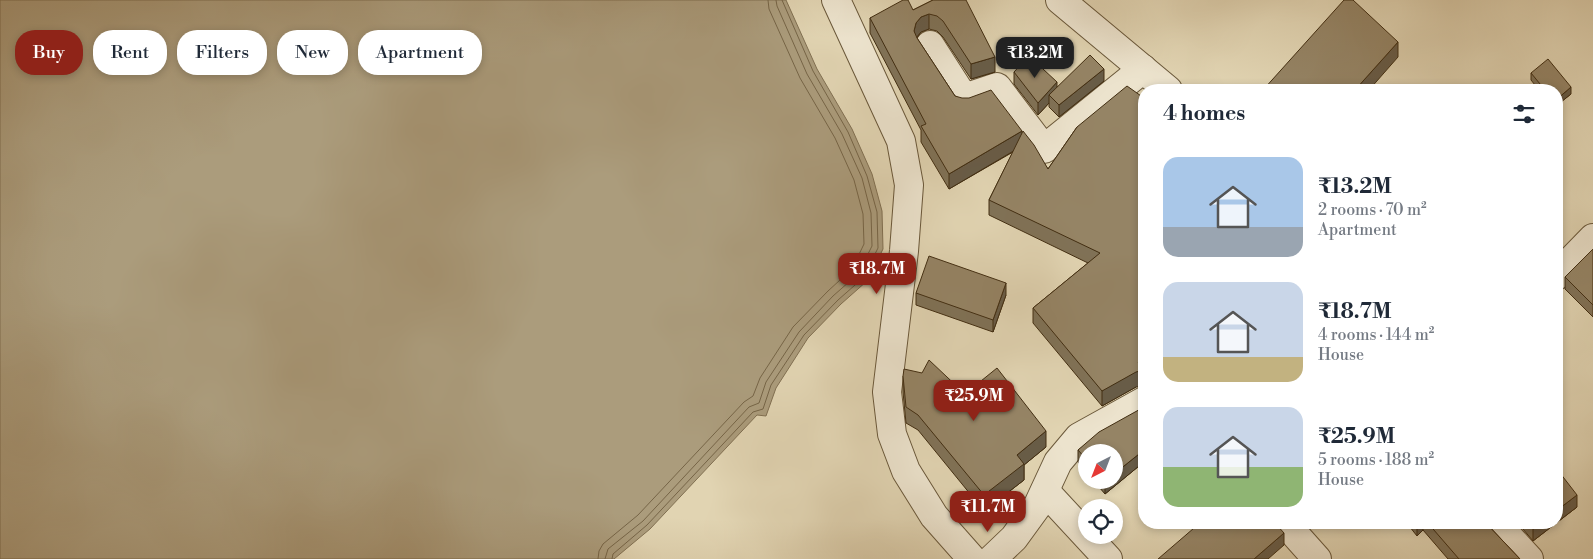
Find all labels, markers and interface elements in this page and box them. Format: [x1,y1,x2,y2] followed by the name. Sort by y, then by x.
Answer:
[15,30,83,75] chip: Buy
[93,30,167,75] chip: Rent
[177,30,267,75] chip: Filters
[277,30,348,75] chip: New
[358,30,482,75] chip: Apartment
[994,36,1076,79] pin: ₹13.2M
[1007,43,1063,63] text: ₹13.2M
[1510,100,1538,128] icon: filters
[1163,101,1245,127] text: 4 homes
[1318,174,1392,200] text: ₹13.2M
[1203,177,1263,237] icon: home
[1318,200,1427,220] text: 2 rooms · 70 m²
[1318,220,1397,240] text: Apartment
[836,252,918,295] pin: ₹18.7M
[849,259,905,279] text: ₹18.7M
[1318,299,1391,325] text: ₹18.7M
[1203,302,1263,362] icon: home
[1318,325,1434,345] text: 4 rooms · 144 m²
[1318,345,1364,365] text: House
[933,380,1015,422] pin: ₹25.9M
[945,386,1003,406] text: ₹25.9M
[1318,424,1395,450] text: ₹25.9M
[1203,427,1263,487] icon: home
[1078,444,1122,489] north arrow
[1078,444,1123,544] map controls
[1318,450,1434,470] text: 5 rooms · 188 m²
[1318,470,1364,490] text: House
[947,490,1029,533] pin: ₹11.7M
[961,497,1015,517] text: ₹11.7M
[1078,499,1123,544] button: locate

